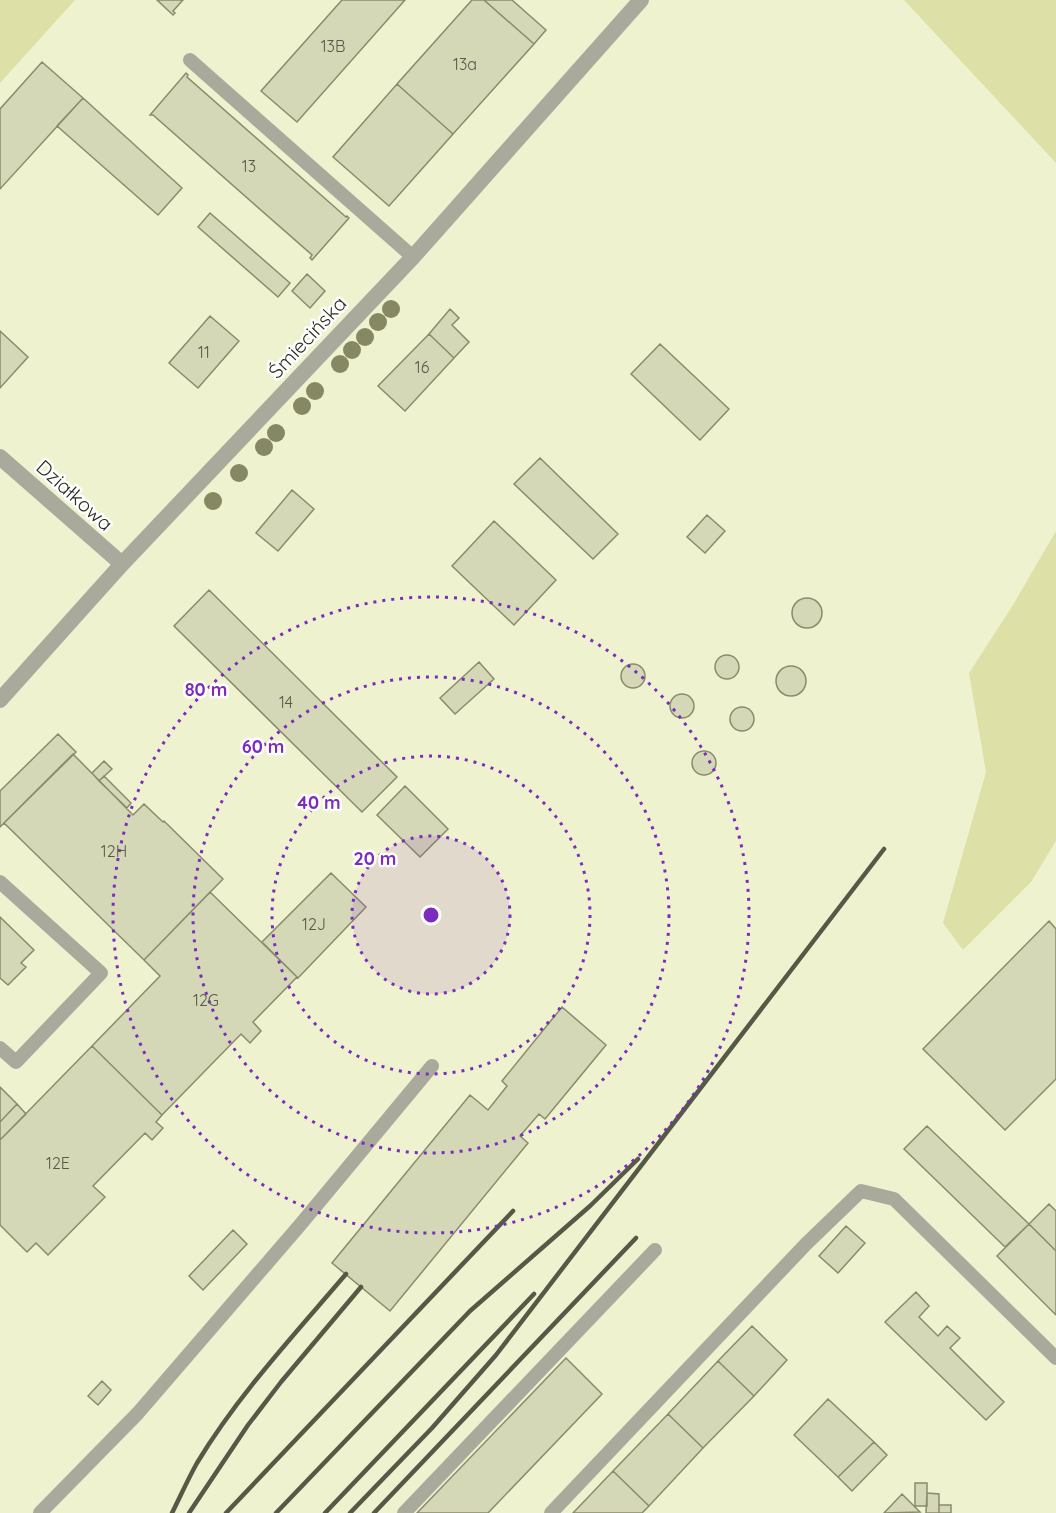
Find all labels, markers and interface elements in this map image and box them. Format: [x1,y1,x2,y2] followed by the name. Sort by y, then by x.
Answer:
[321,36,345,56] house number: 13B
[453,54,477,74] house number: 13a
[242,156,256,176] house number: 13
[263,291,351,383] street label: Śmiecińska
[198,342,210,362] house number: 11
[415,357,430,377] house number: 16
[32,454,118,536] street label: Działkowa
[185,678,227,701] text: 80 m
[279,692,293,712] house number: 14
[242,735,284,758] text: 60 m
[297,791,341,814] text: 40 m
[101,841,127,861] house number: 12H
[354,847,396,870] text: 20 m
[421,905,441,925] centre of rings
[302,914,326,934] house number: 12J
[193,990,219,1010] house number: 12G
[46,1153,70,1173] house number: 12E

